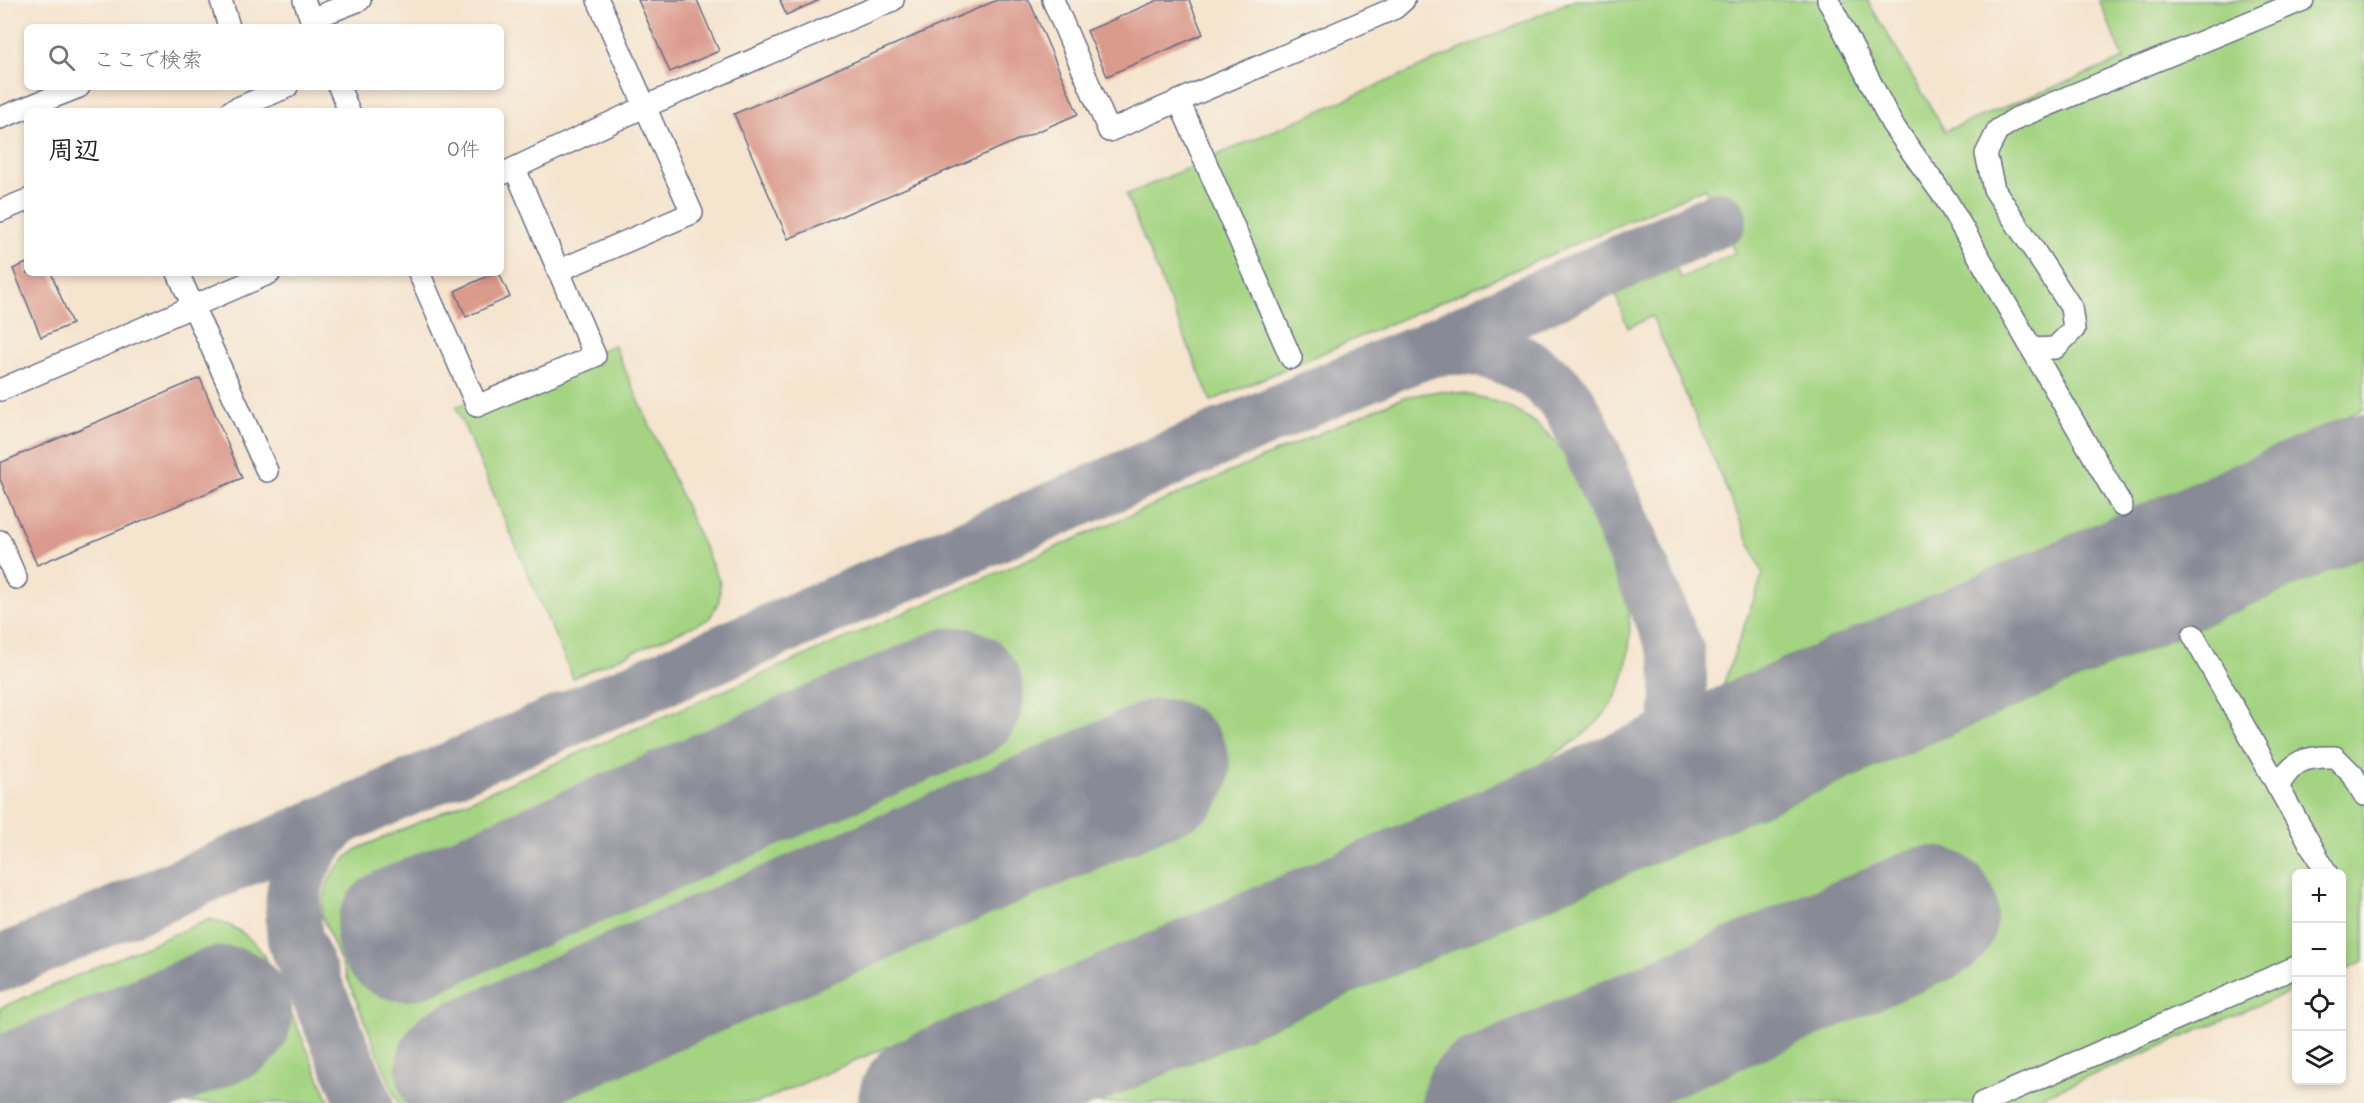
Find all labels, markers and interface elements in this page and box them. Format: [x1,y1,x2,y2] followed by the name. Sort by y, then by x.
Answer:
[24,24,504,90] search box
[45,41,78,74] icon: search
[93,45,203,73] text: ここで検索
[48,133,100,166] text: 周辺
[447,136,480,161] text: 0件
[2292,869,2346,1085] map controls
[2292,869,2346,923] button: +
[2292,923,2346,977] button: −
[2292,977,2346,1031] button: locate
[2292,1031,2346,1085] button: layers

